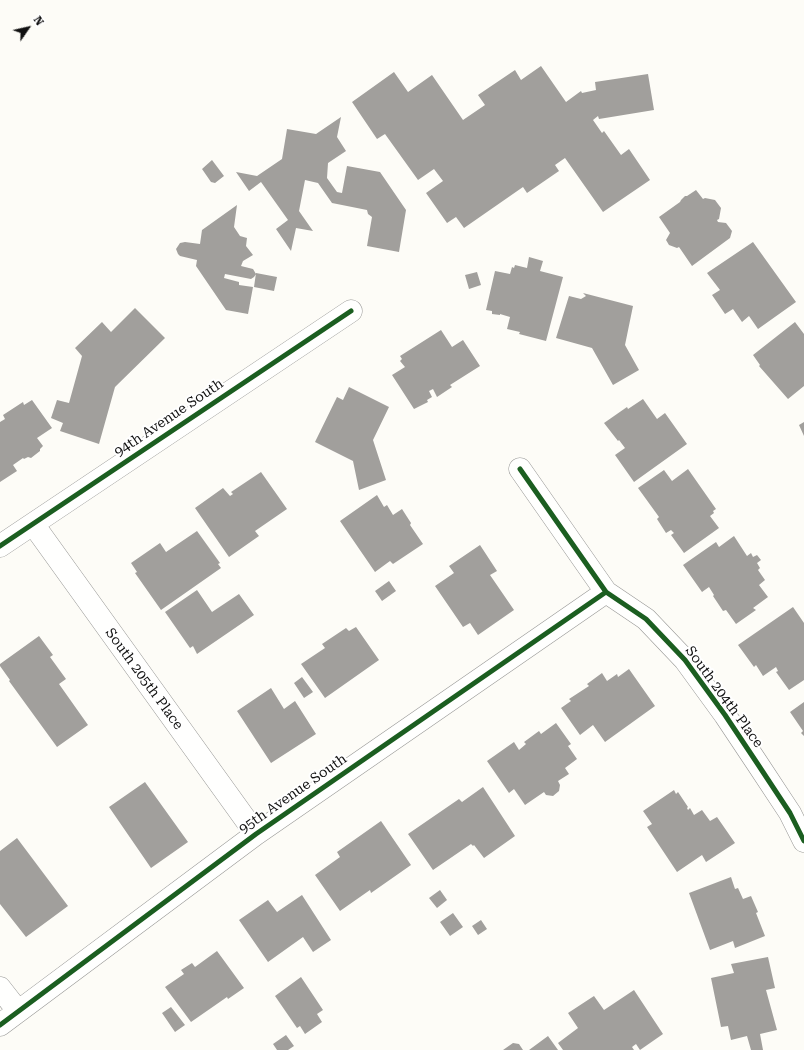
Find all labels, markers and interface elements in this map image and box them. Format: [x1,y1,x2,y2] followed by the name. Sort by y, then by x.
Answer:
[8,8,48,48] north arrow
[31,14,46,28] text: N
[111,375,227,461] street label: 94th Avenue South
[101,625,187,733] street label: South 205th Place
[681,643,767,751] street label: South 204th Place
[236,750,350,838] street label: 95th Avenue South

